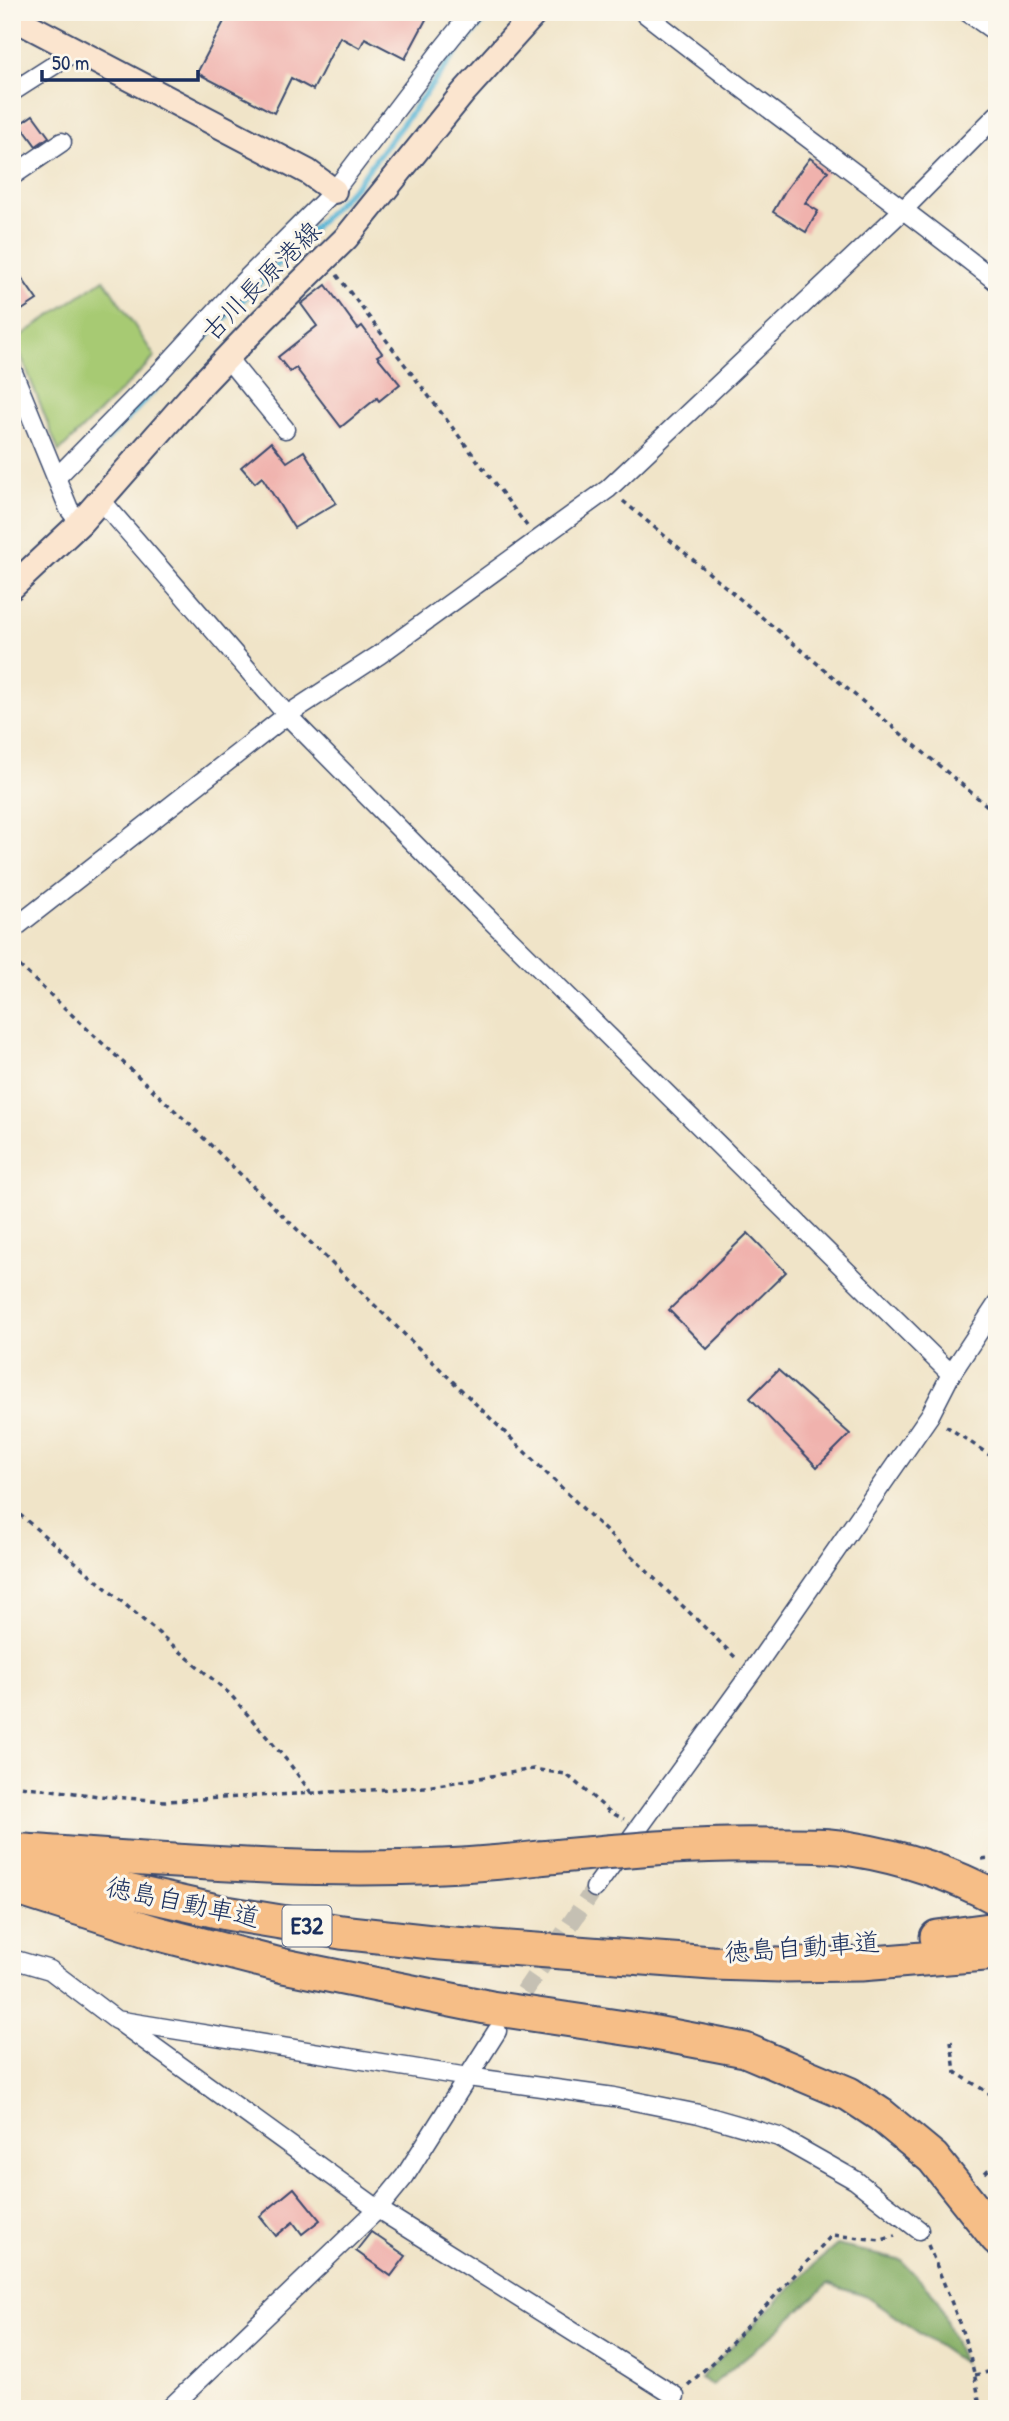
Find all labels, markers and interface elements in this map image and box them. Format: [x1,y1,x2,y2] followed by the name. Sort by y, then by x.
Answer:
[42,38,198,82] scale bar
[52,48,89,77] text: 50 m
[193,213,328,348] street label: 古川長原港線
[103,1868,263,1935] street label: 徳島自動車道
[282,1906,332,1947] road number: E32
[723,1924,881,1969] street label: 徳島自動車道

